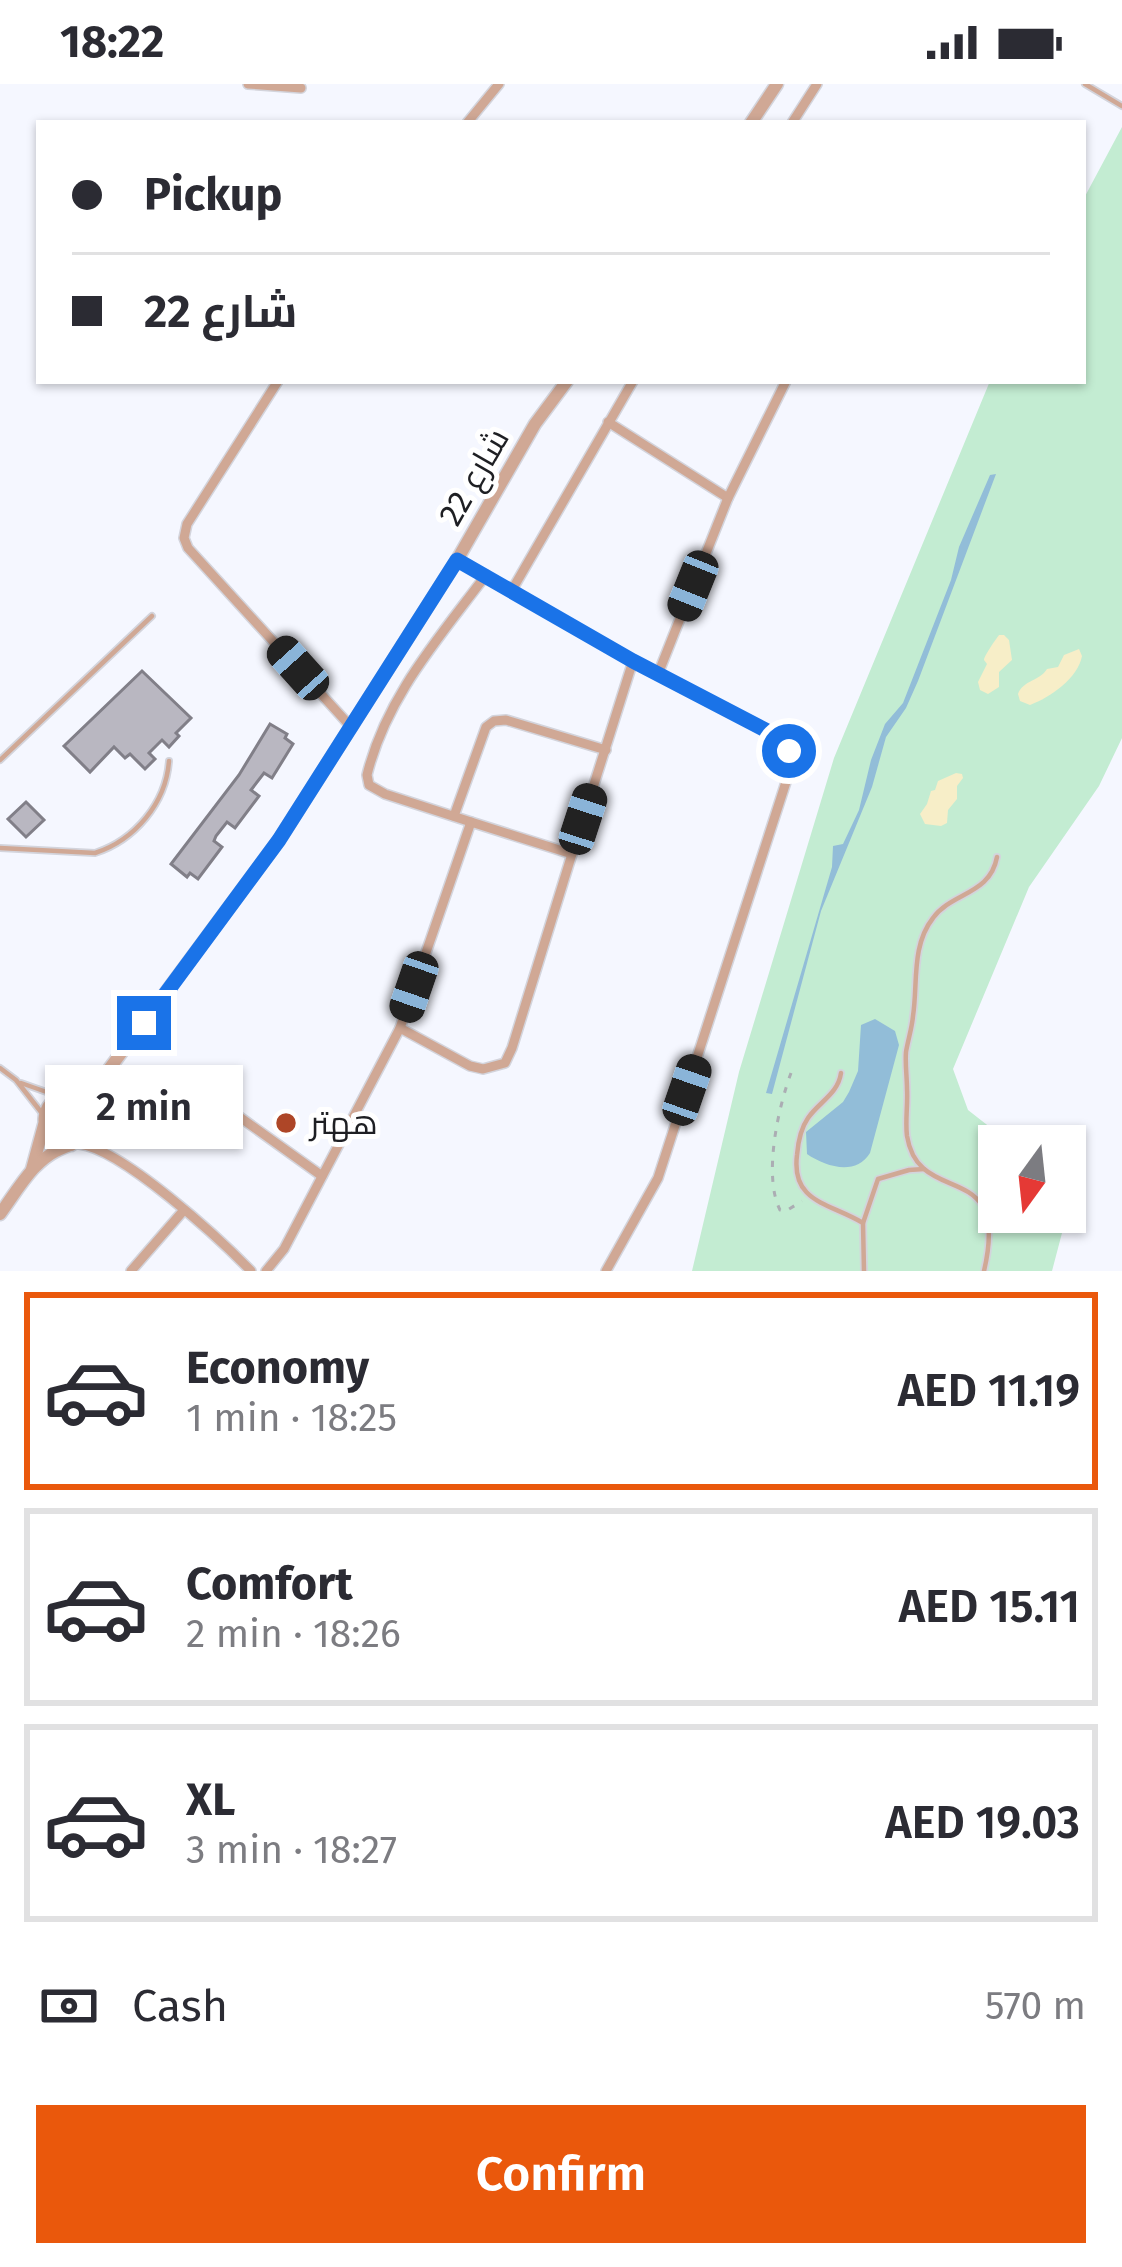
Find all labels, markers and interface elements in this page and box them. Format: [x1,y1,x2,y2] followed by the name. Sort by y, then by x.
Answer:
[60,15,164,69] text: 18:22
[144,168,282,222] text: Pickup
[144,285,298,339] text: شارع 22
[430,421,519,534] street label: شارع 22
[663,546,723,626] car
[261,629,335,707] car
[762,724,816,778] route start
[555,779,611,859] car
[385,947,443,1027] car
[117,996,171,1050] route end
[658,1050,716,1130] car
[45,1065,243,1149] callout: 2 min
[96,1084,192,1130] text: 2 min
[308,1103,378,1143] place label: ههتر
[273,1110,299,1136] marker: ههتر
[978,1125,1086,1233] north arrow
[978,1125,1086,1233] map controls
[42,1337,150,1445] icon: car
[186,1341,369,1395] text: Economy
[898,1364,1080,1418] text: AED 11.19
[186,1395,397,1441] text: 1 min · 18:25
[42,1553,150,1661] icon: car
[186,1557,353,1611] text: Comfort
[899,1580,1080,1634] text: AED 15.11
[186,1611,401,1657] text: 2 min · 18:26
[42,1769,150,1877] icon: car
[186,1773,235,1827] text: XL
[885,1796,1080,1850] text: AED 19.03
[186,1827,397,1873] text: 3 min · 18:27
[36,1973,102,2039] icon: cash
[132,1979,228,2033] text: Cash
[985,1983,1086,2029] text: 570 m
[36,2105,1086,2243] button: Confirm

